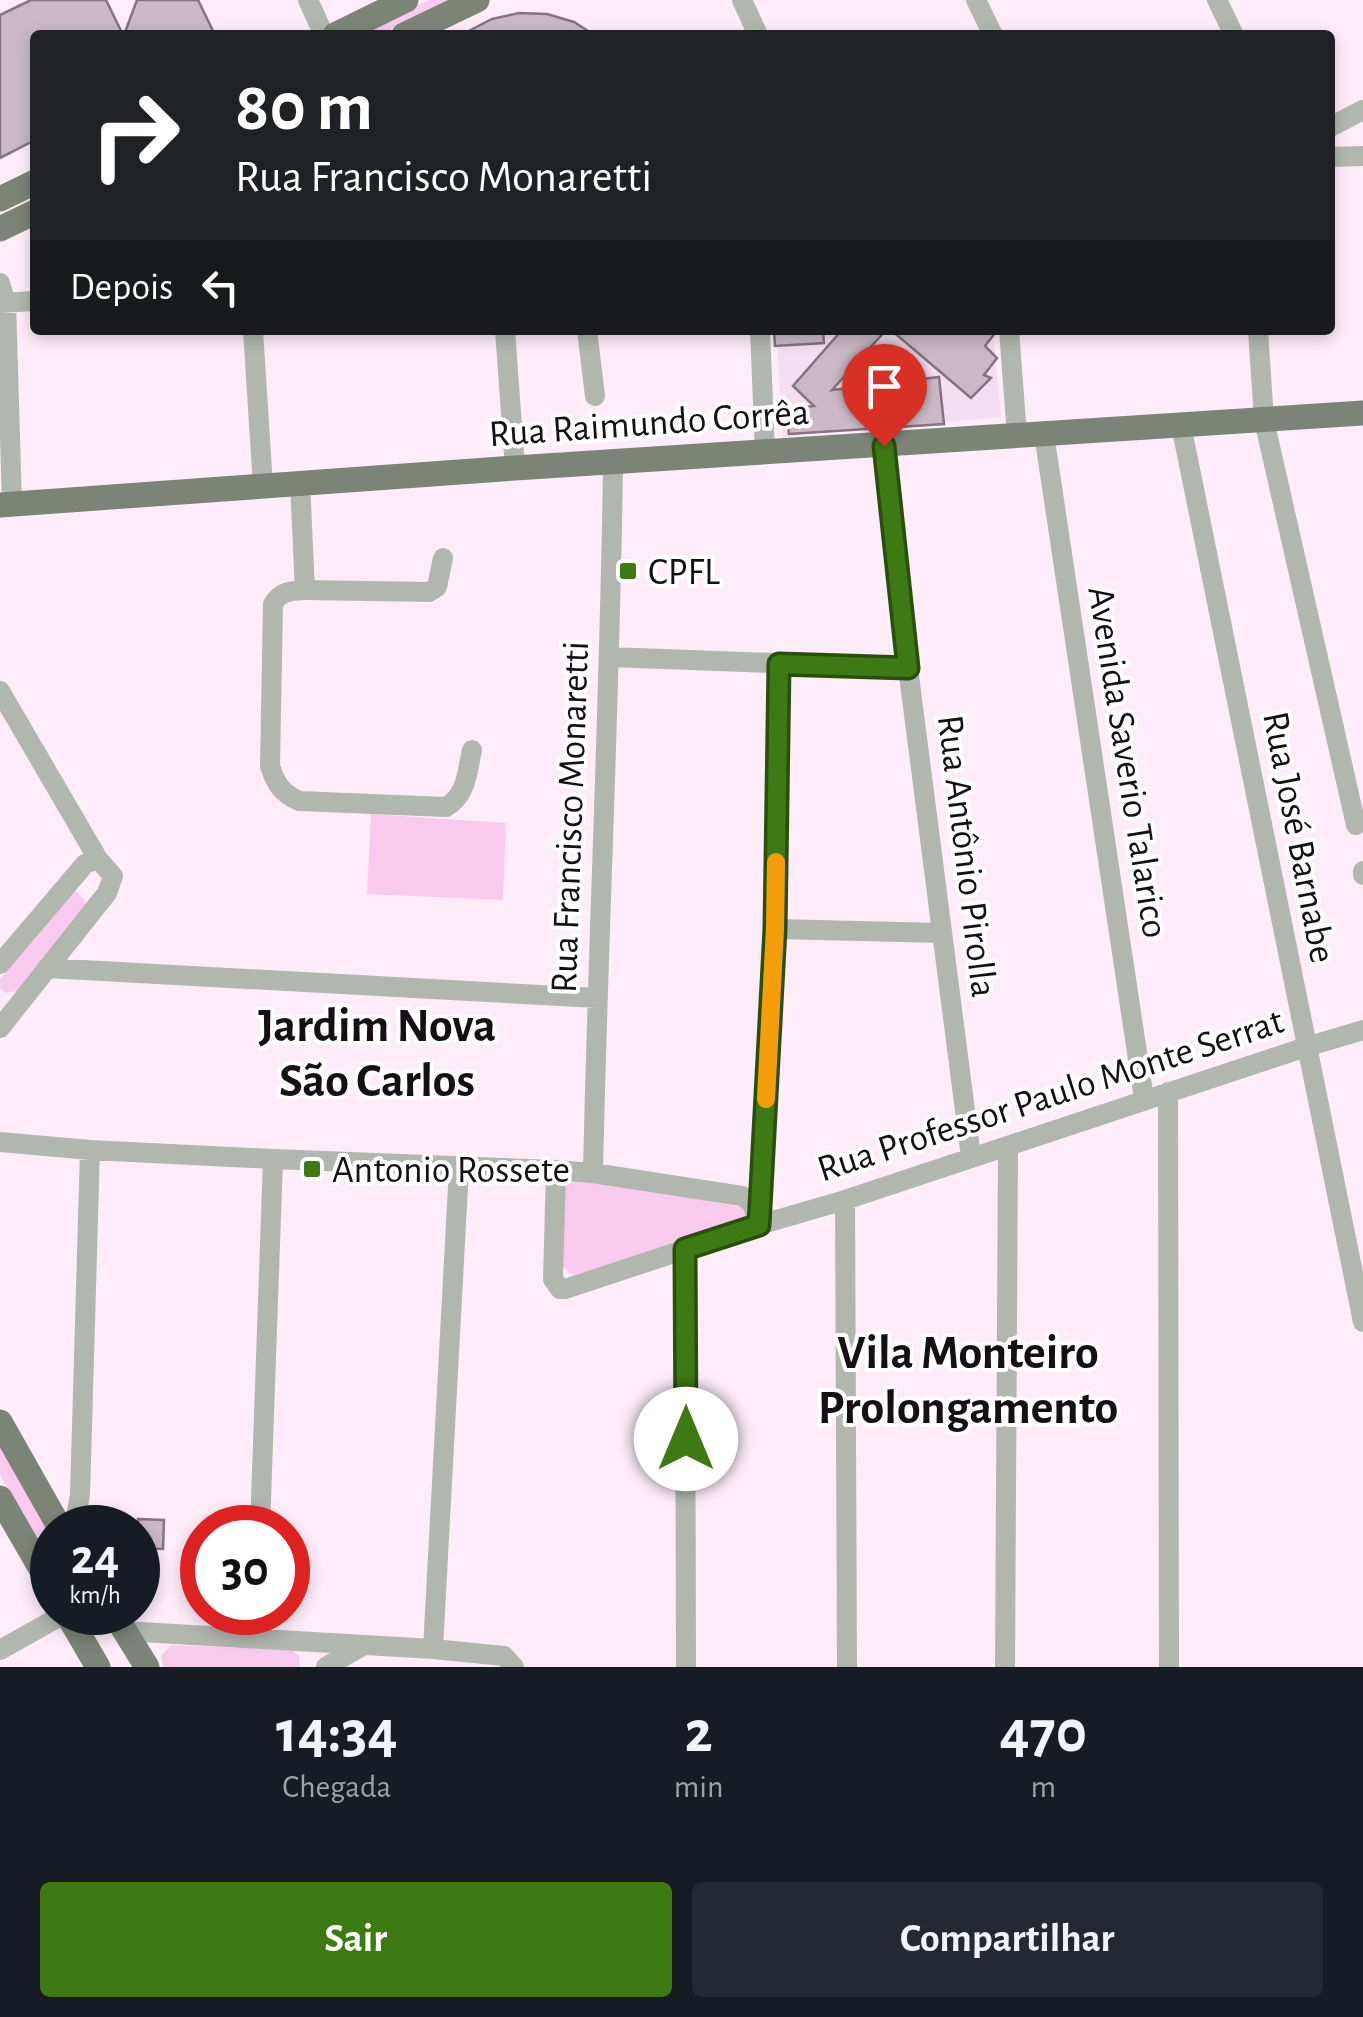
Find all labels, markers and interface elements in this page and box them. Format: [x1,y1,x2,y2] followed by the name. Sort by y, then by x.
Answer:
[70,70,200,200] icon: right
[235,73,373,143] text: 80 m
[235,155,652,200] text: Rua Francisco Monaretti
[193,260,248,315] icon: left
[70,269,173,307] text: Depois
[842,344,927,447] pin
[857,359,912,414] icon: arrive
[488,394,811,454] street label: Rua Raimundo Corrêa
[648,554,720,592] place label: CPFL
[617,560,639,582] marker: CPFL
[1080,584,1174,941] street label: Avenida Saverio Talarico
[546,640,596,994] street label: Rua Francisco Monaretti
[1255,709,1341,966] street label: Rua José Barnabe
[930,713,1002,1000] street label: Rua Antônio Pirolla
[258,1003,496,1106] district label: Jardim Nova São Carlos
[813,1003,1288,1189] street label: Rua Professor Paulo Monte Serrat
[332,1152,570,1190] place label: Antonio Rossete
[301,1158,323,1180] marker: Antonio Rossete
[818,1330,1118,1433] district label: Vila Monteiro Prolongamento
[634,1387,738,1491] position arrow
[180,1505,310,1635] speed limit sign: 30
[71,1533,119,1583] text: 24
[69,1583,121,1608] text: km/h
[276,1703,398,1763] text: 14:34
[684,1703,713,1763] text: 2
[1000,1703,1087,1763] text: 470
[282,1771,391,1803] text: Chegada
[674,1771,724,1803] text: min
[1030,1771,1056,1803] text: m
[40,1882,672,1997] button: Sair
[692,1882,1323,1997] button: Compartilhar

